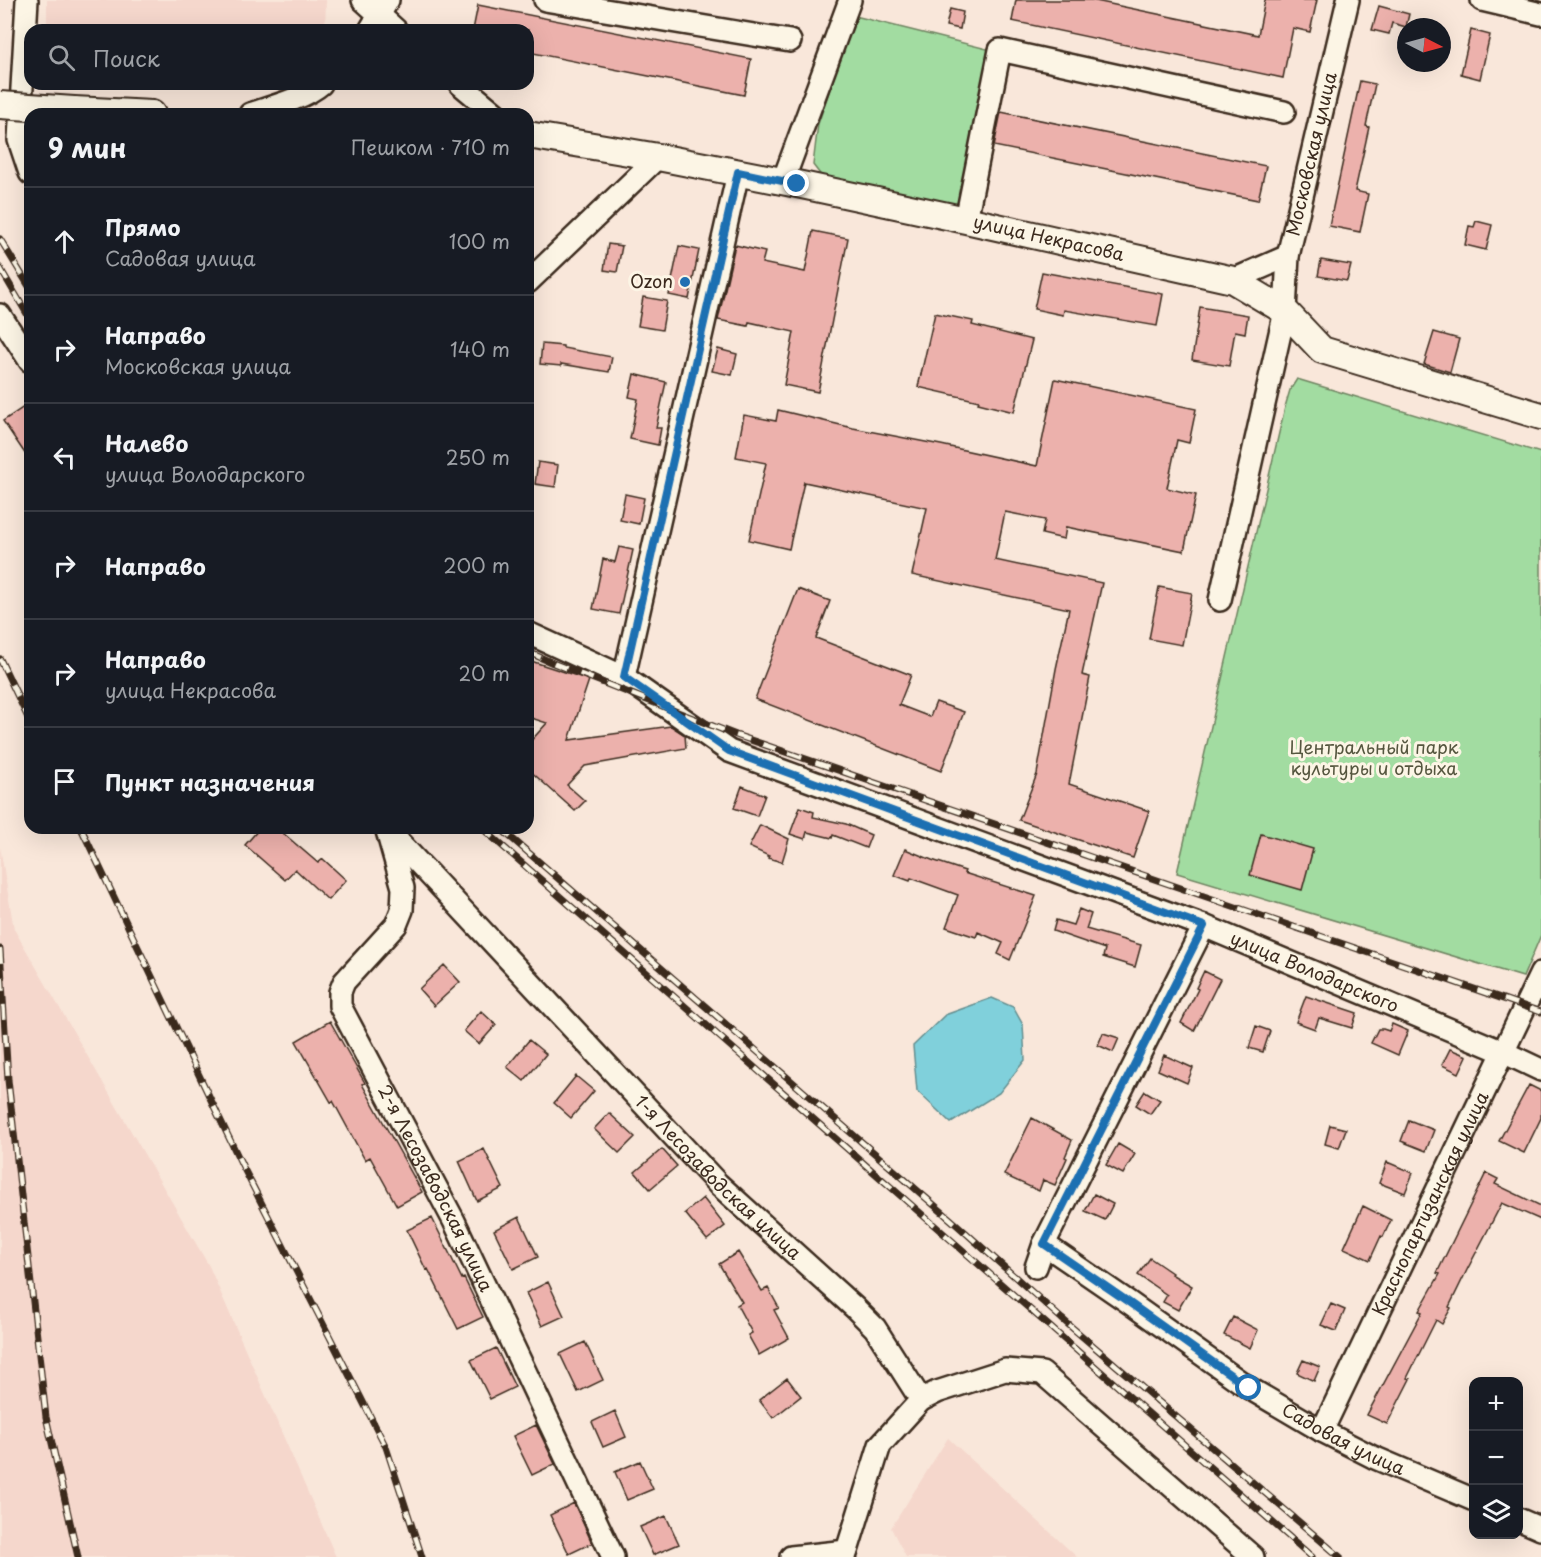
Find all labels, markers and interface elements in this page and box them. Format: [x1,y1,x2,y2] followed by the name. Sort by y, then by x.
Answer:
[1397,18,1451,72] north arrow
[24,24,534,90] search box
[45,41,78,74] icon: search
[93,41,160,74] text: Поиск
[1278,69,1343,238] street label: Московская улица
[48,128,126,167] text: 9 мин
[351,132,510,162] text: Пешком · 710 m
[783,170,809,196] route end
[971,207,1128,267] street label: улица Некрасова
[105,210,180,243] text: Прямо
[48,225,81,258] icon: ahead
[449,226,510,256] text: 100 m
[105,243,255,273] text: Садовая улица
[630,267,673,294] place label: Ozon
[678,275,692,289] marker: Ozon
[105,318,206,351] text: Направо
[48,333,81,366] icon: right
[450,334,510,364] text: 140 m
[105,351,291,381] text: Московская улица
[105,426,188,459] text: Налево
[48,441,81,474] icon: left
[446,442,510,472] text: 250 m
[105,459,305,489] text: улица Володарского
[48,549,81,582] icon: right
[105,549,206,582] text: Направо
[443,550,510,580] text: 200 m
[105,642,206,675] text: Направо
[48,657,81,690] icon: right
[458,658,510,688] text: 20 m
[105,675,276,705] text: улица Некрасова
[1290,733,1459,781] park label: Центральный парк культуры и отдыха
[48,765,81,798] icon: arrive
[105,765,315,798] text: Пункт назначения
[1227,924,1403,1019] street label: улица Володарского
[372,1079,501,1296] street label: 2-я Лесозаводская улица
[1364,1086,1495,1320] street label: Краснопартизанская улица
[629,1088,808,1266] street label: 1-я Лесозаводская улица
[1235,1374,1261,1400] route start
[1469,1377,1523,1539] map controls
[1469,1377,1523,1431] button: +
[1277,1395,1410,1481] street label: Садовая улица
[1469,1431,1523,1485] button: −
[1469,1485,1523,1539] button: layers

